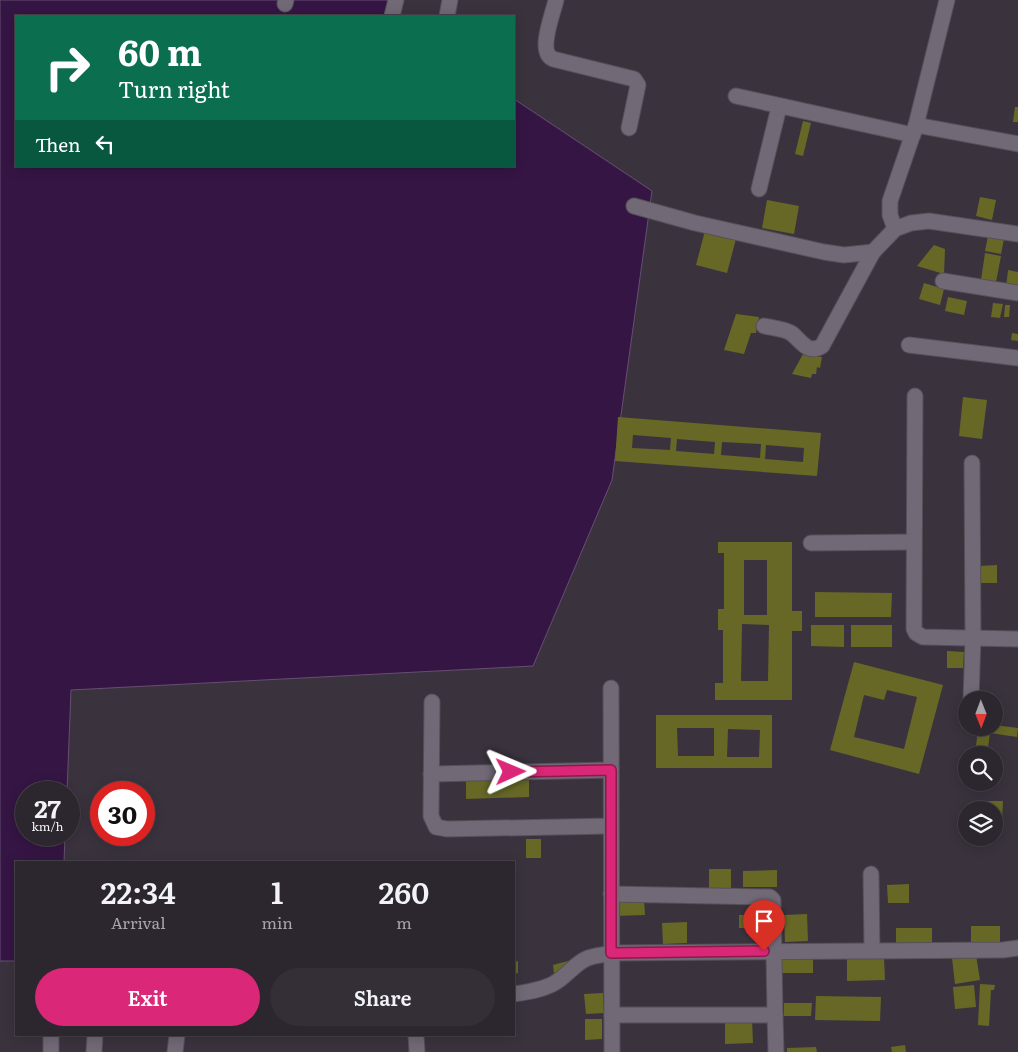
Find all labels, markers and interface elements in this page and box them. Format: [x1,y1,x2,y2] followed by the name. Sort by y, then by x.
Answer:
[118,25,202,77] text: 60 m
[35,35,100,100] icon: right
[118,72,230,105] text: Turn right
[35,130,81,158] text: Then
[91,130,119,158] icon: left
[958,691,1002,736] north arrow
[958,691,1003,846] map controls
[484,745,536,797] position arrow
[958,746,1003,791] button: search
[90,781,155,846] speed limit sign: 30
[34,789,61,826] text: 27
[958,801,1003,846] button: layers
[32,817,63,835] text: km/h
[101,869,176,913] text: 22:34
[271,869,283,913] text: 1
[379,869,429,913] text: 260
[743,900,785,951] pin
[750,907,778,935] icon: arrive
[111,910,166,934] text: Arrival
[261,910,293,934] text: min
[396,910,412,934] text: m
[35,968,260,1026] button: Exit
[270,968,495,1026] button: Share

